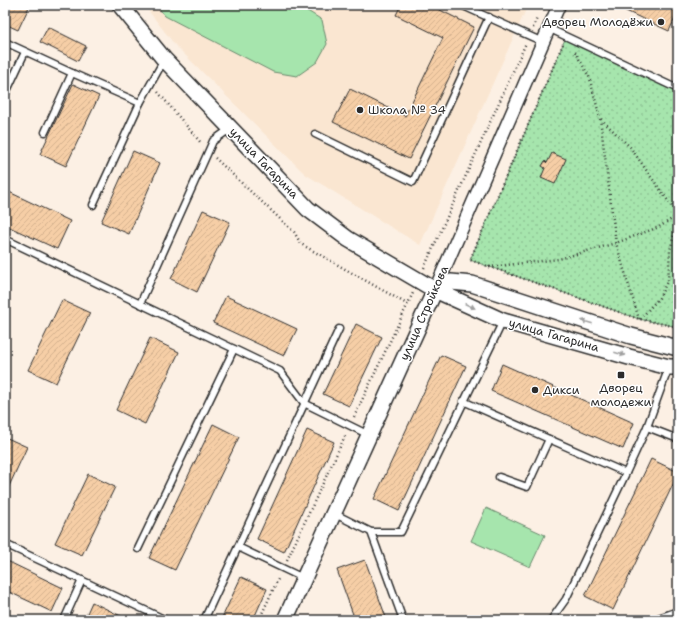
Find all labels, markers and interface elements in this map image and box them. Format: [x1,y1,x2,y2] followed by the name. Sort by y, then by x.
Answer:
[542,14,653,30] place label: Дворец Молодёжи
[656,17,666,27] marker: Дворец Молодёжи
[368,102,446,118] place label: Школа № 34
[355,105,365,115] marker: Школа № 34
[226,124,303,203] street label: улица Гагарина
[396,263,452,363] street label: улица Стройкова
[465,303,476,309] one-way arrow
[507,314,602,356] street label: улица Гагарина
[580,318,592,324] one-way arrow
[615,351,627,357] one-way arrow
[616,370,626,380] marker: Дворец молодежи
[591,380,652,410] place label: Дворец молодежи
[543,382,580,398] place label: Дикси
[530,385,540,395] marker: Дикси

